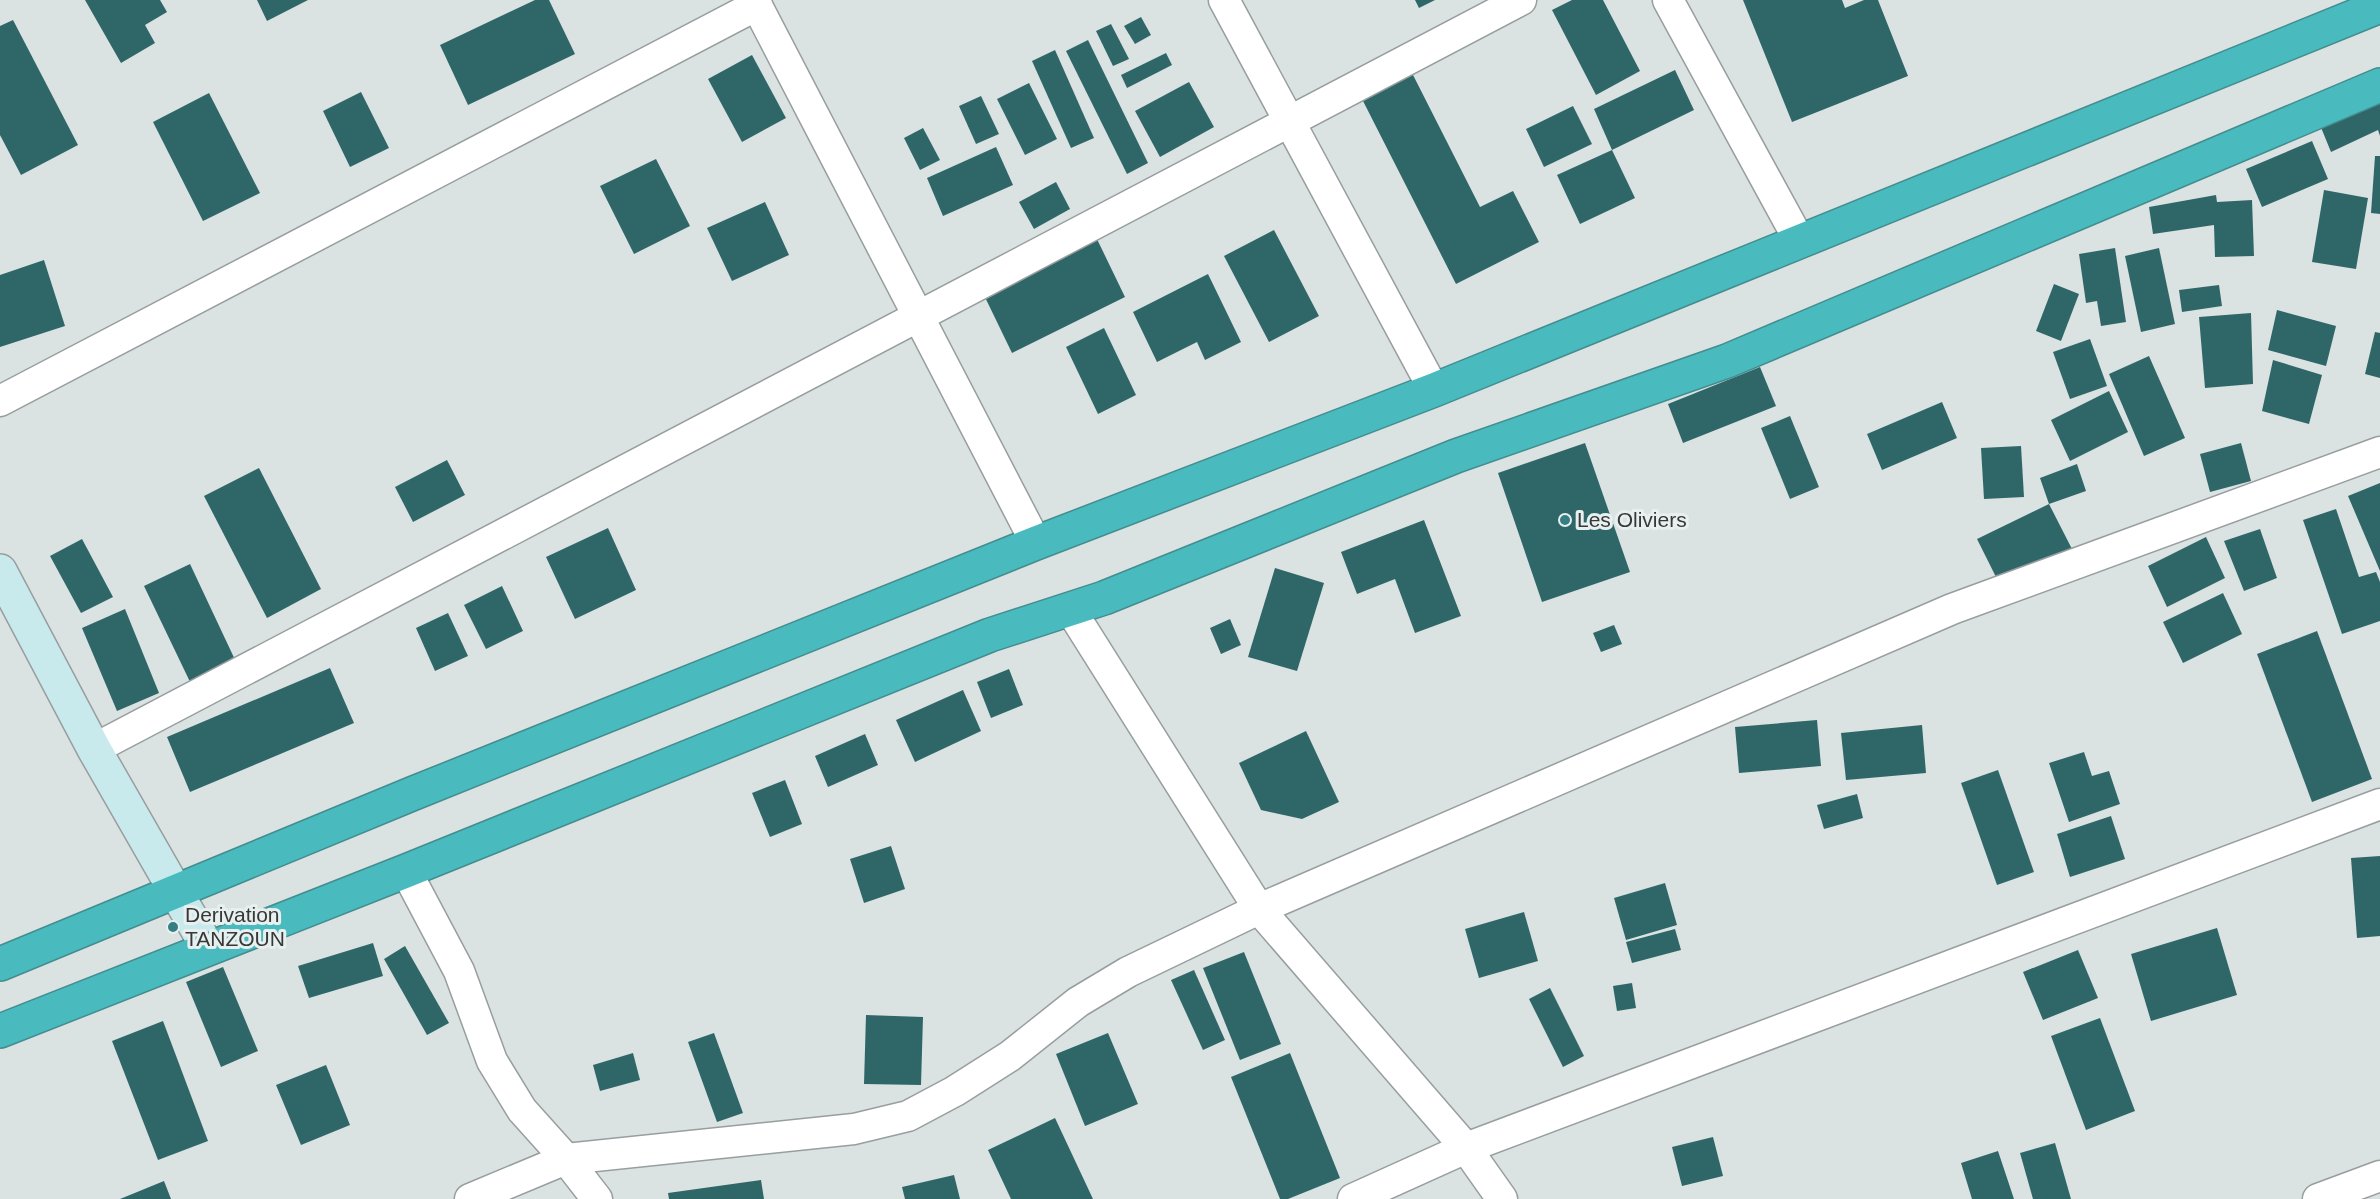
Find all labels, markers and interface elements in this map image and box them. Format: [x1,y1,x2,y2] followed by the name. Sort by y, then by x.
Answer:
[1577,508,1687,531] place label: Les Oliviers
[1558,513,1572,527] marker: Les Oliviers
[185,903,285,950] place label: Derivation TANZOUN
[166,920,180,934] marker: Derivation TANZOUN

